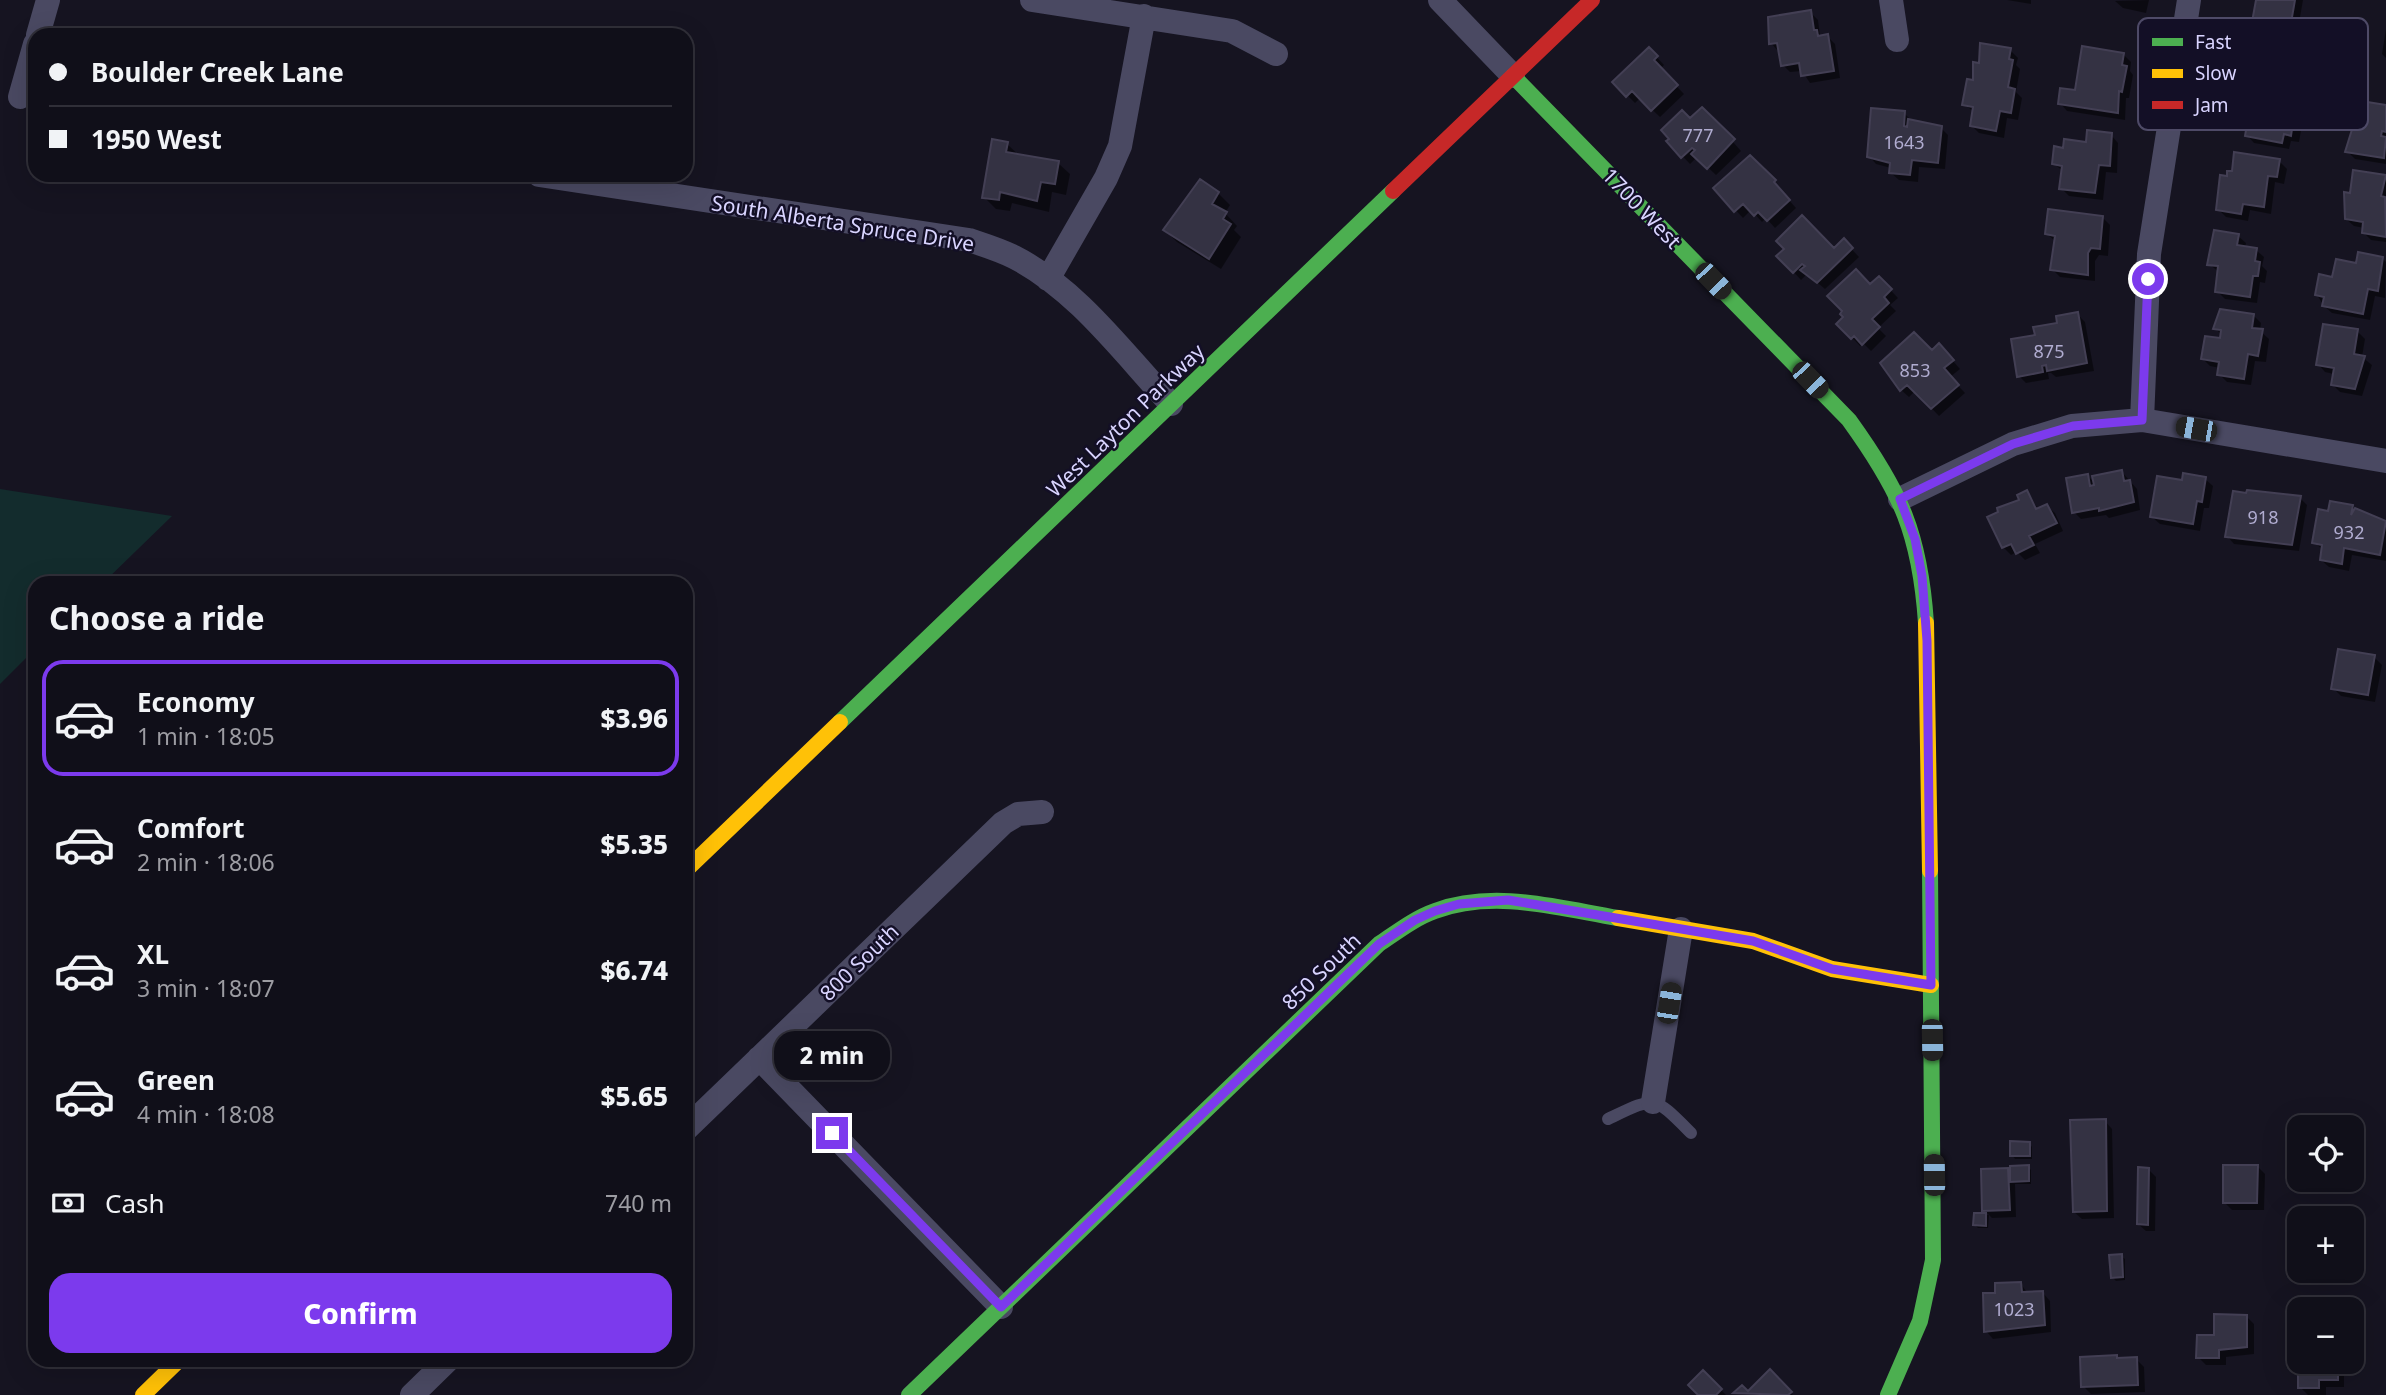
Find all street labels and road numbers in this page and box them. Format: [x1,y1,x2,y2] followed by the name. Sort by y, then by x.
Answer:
[1596,162,1688,255] street label: 1700 West
[710,188,976,258] street label: South Alberta Spruce Drive
[1040,337,1210,503] street label: West Layton Parkway
[814,917,904,1007] street label: 800 South
[1276,926,1366,1016] street label: 850 South

